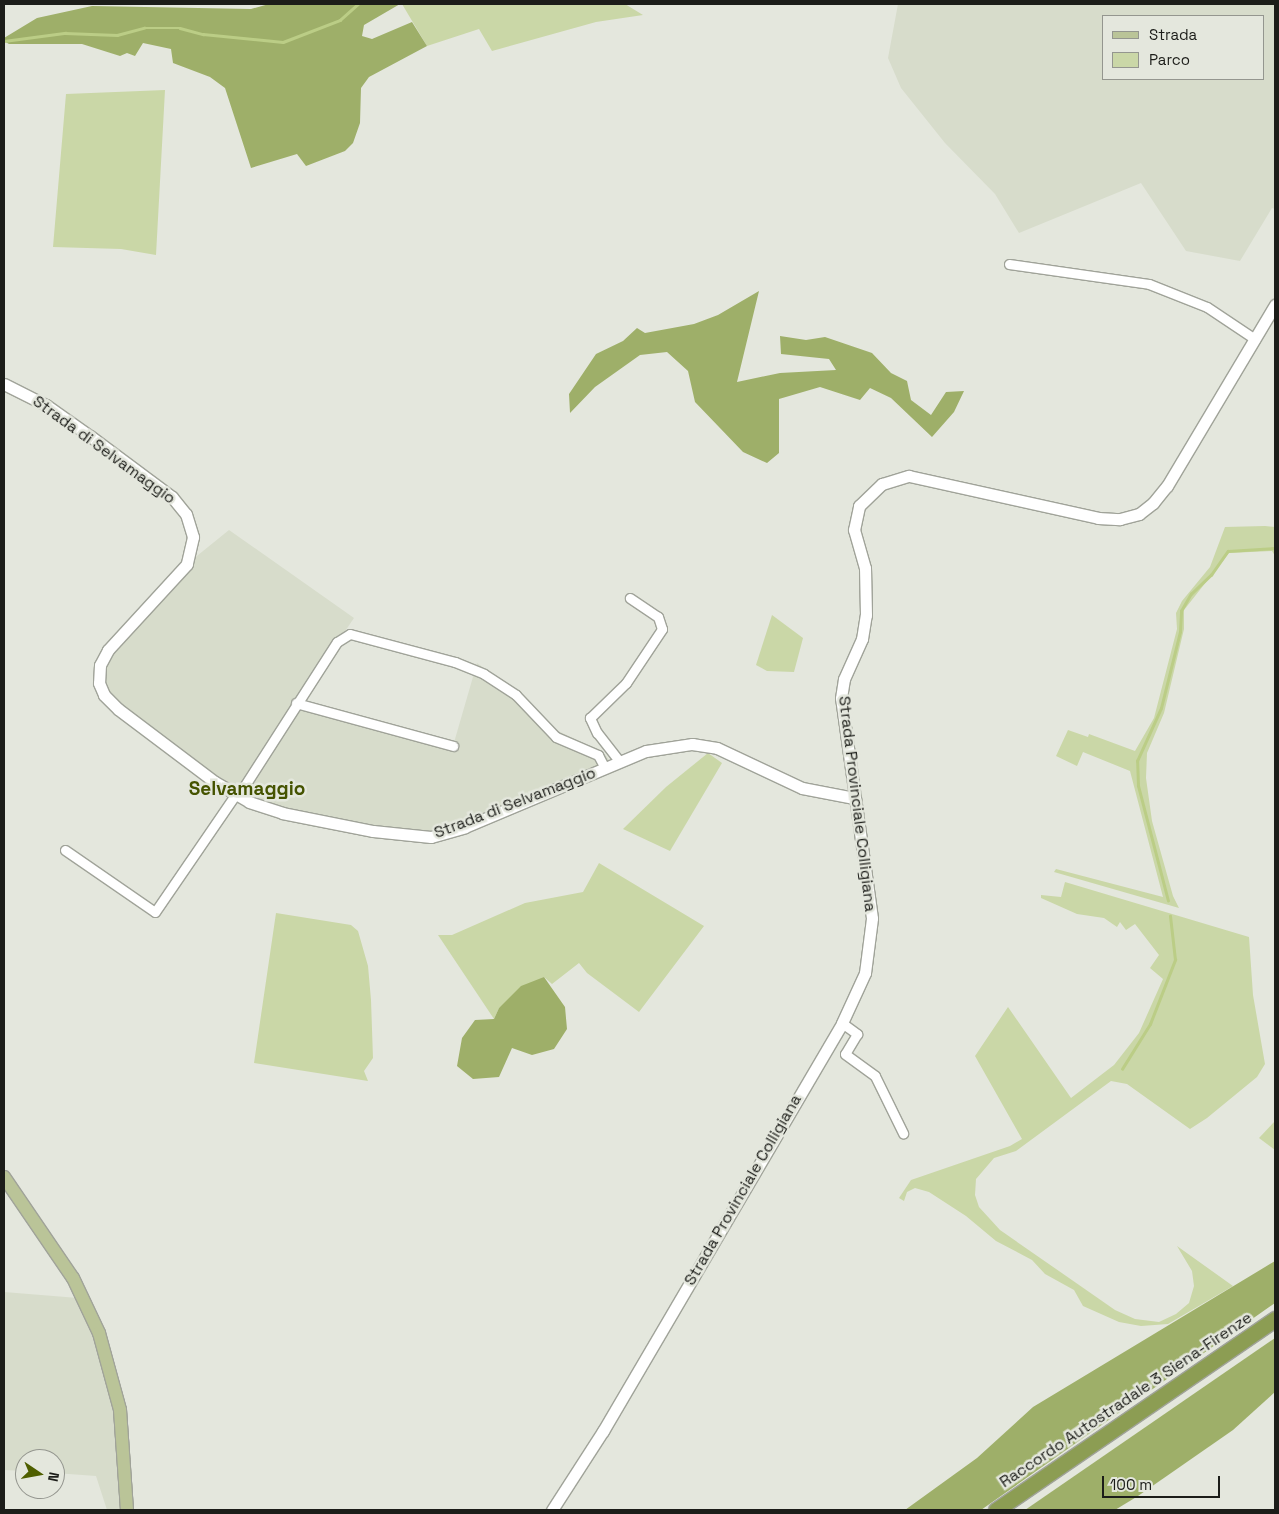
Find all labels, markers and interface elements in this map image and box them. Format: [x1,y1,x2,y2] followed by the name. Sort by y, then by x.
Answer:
[1102,15,1264,80] legend
[1149,25,1197,44] text: Strada
[1149,50,1190,69] text: Parco
[29,392,179,508] street label: Strada di Selvamaggio
[834,695,880,913] street label: Strada Provinciale Colligiana
[431,763,599,843] street label: Strada di Selvamaggio
[189,778,305,800] district label: Selvamaggio
[680,1091,806,1289] street label: Strada Provinciale Colligiana
[996,1308,1256,1492] street label: Raccordo Autostradale 3 Siena-Firenze
[15,1449,65,1499] north arrow
[1104,1466,1222,1498] scale bar
[44,1470,63,1483] text: N
[1110,1475,1152,1494] text: 100 m

